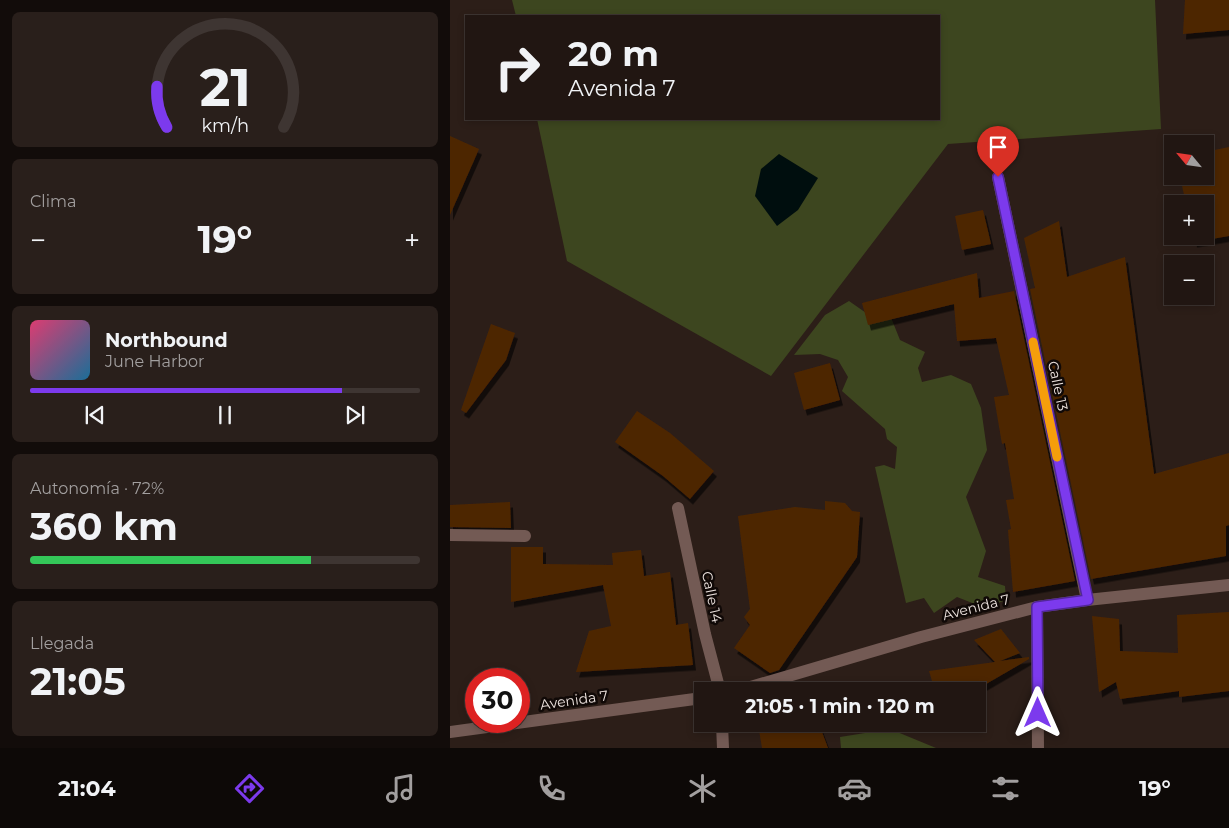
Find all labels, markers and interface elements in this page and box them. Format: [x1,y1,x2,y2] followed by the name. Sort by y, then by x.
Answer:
[568,32,659,75] text: 20 m
[485,35,550,100] icon: right
[199,56,251,119] text: 21
[568,75,676,102] text: Avenida 7
[201,115,249,136] text: km/h
[977,126,1019,177] pin
[984,133,1012,161] icon: arrive
[1164,135,1214,185] north arrow
[1164,135,1214,305] map controls
[30,192,76,211] text: Clima
[1164,195,1214,245] button: +
[198,216,253,263] text: 19°
[30,223,46,257] text: −
[404,223,420,257] text: +
[1164,255,1214,305] button: −
[105,329,228,352] text: Northbound
[105,352,204,371] text: June Harbor
[1044,359,1072,413] street label: Calle 13
[81,401,109,429] icon: previous
[211,401,239,429] icon: pause
[341,401,369,429] icon: next
[30,479,164,498] text: Autonomía · 72%
[30,503,178,550] text: 360 km
[698,570,726,625] street label: Calle 14
[941,590,1011,624] street label: Avenida 7
[30,634,94,653] text: Llegada
[30,658,126,705] text: 21:05
[465,668,530,733] speed limit sign: 30
[539,686,609,714] street label: Avenida 7
[1011,686,1063,738] position arrow
[745,695,935,718] text: 21:05 · 1 min · 120 m
[232,771,267,806] icon: directions
[383,771,418,806] icon: music
[534,771,569,806] icon: phone
[685,771,720,806] icon: climate
[837,771,872,806] icon: car
[988,771,1023,806] icon: filters
[58,775,116,802] text: 21:04
[1139,775,1171,802] text: 19°

